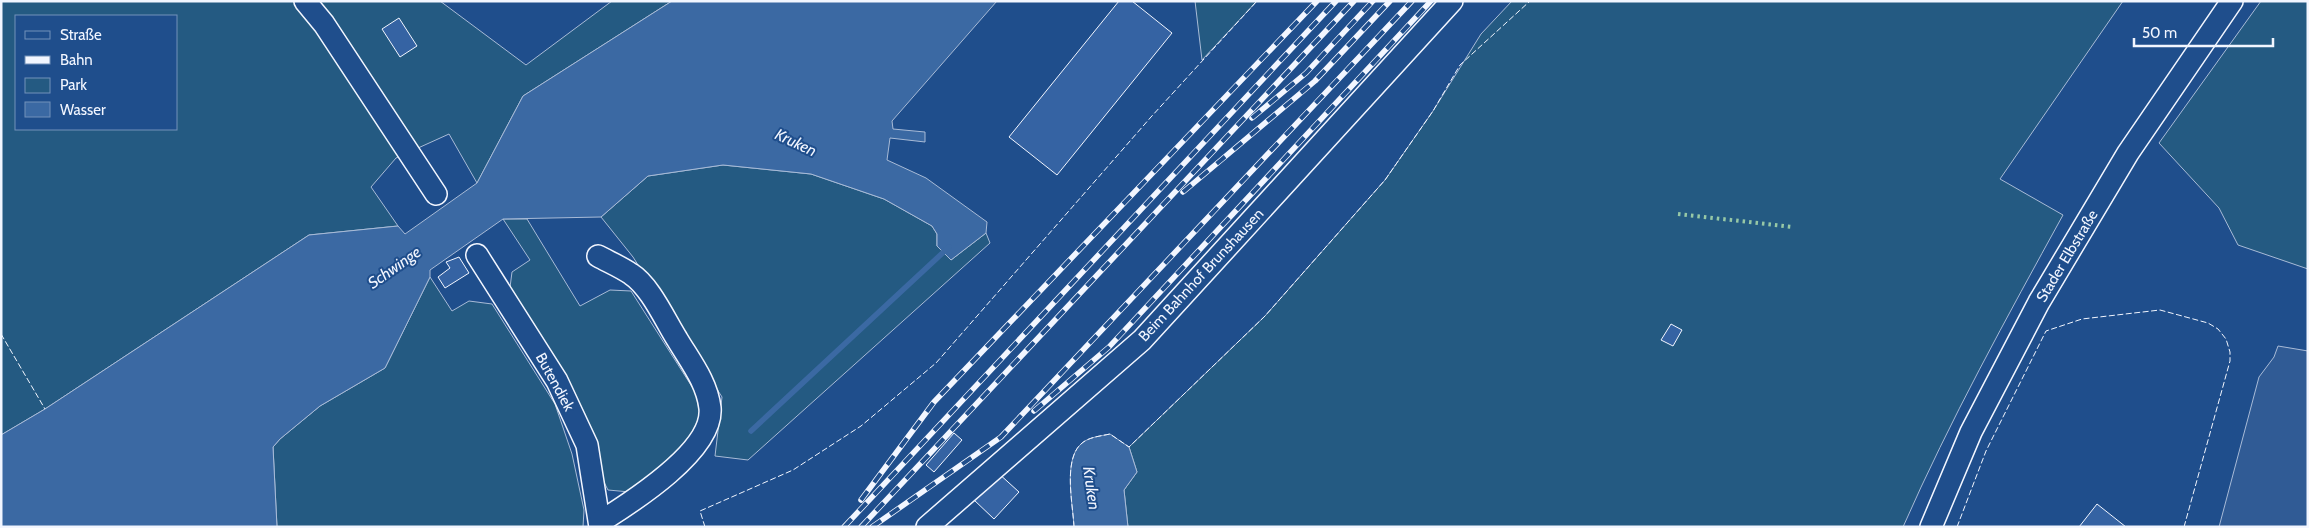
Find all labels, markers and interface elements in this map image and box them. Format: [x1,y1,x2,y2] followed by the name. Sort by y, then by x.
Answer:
[15,15,178,130] legend
[2134,15,2273,47] scale bar
[2142,24,2177,42] text: 50 m
[60,26,102,44] text: Straße
[60,51,93,69] text: Bahn
[60,76,87,94] text: Park
[60,101,106,119] text: Wasser
[772,125,820,160] water label: Kruken
[1135,205,1267,345] street label: Beim Bahnhof Brunshausen
[2032,206,2102,305] street label: Stader Elbstraße
[364,242,424,292] water label: Schwinge
[532,350,578,414] street label: Butendiek
[1079,465,1104,511] water label: Kruken

